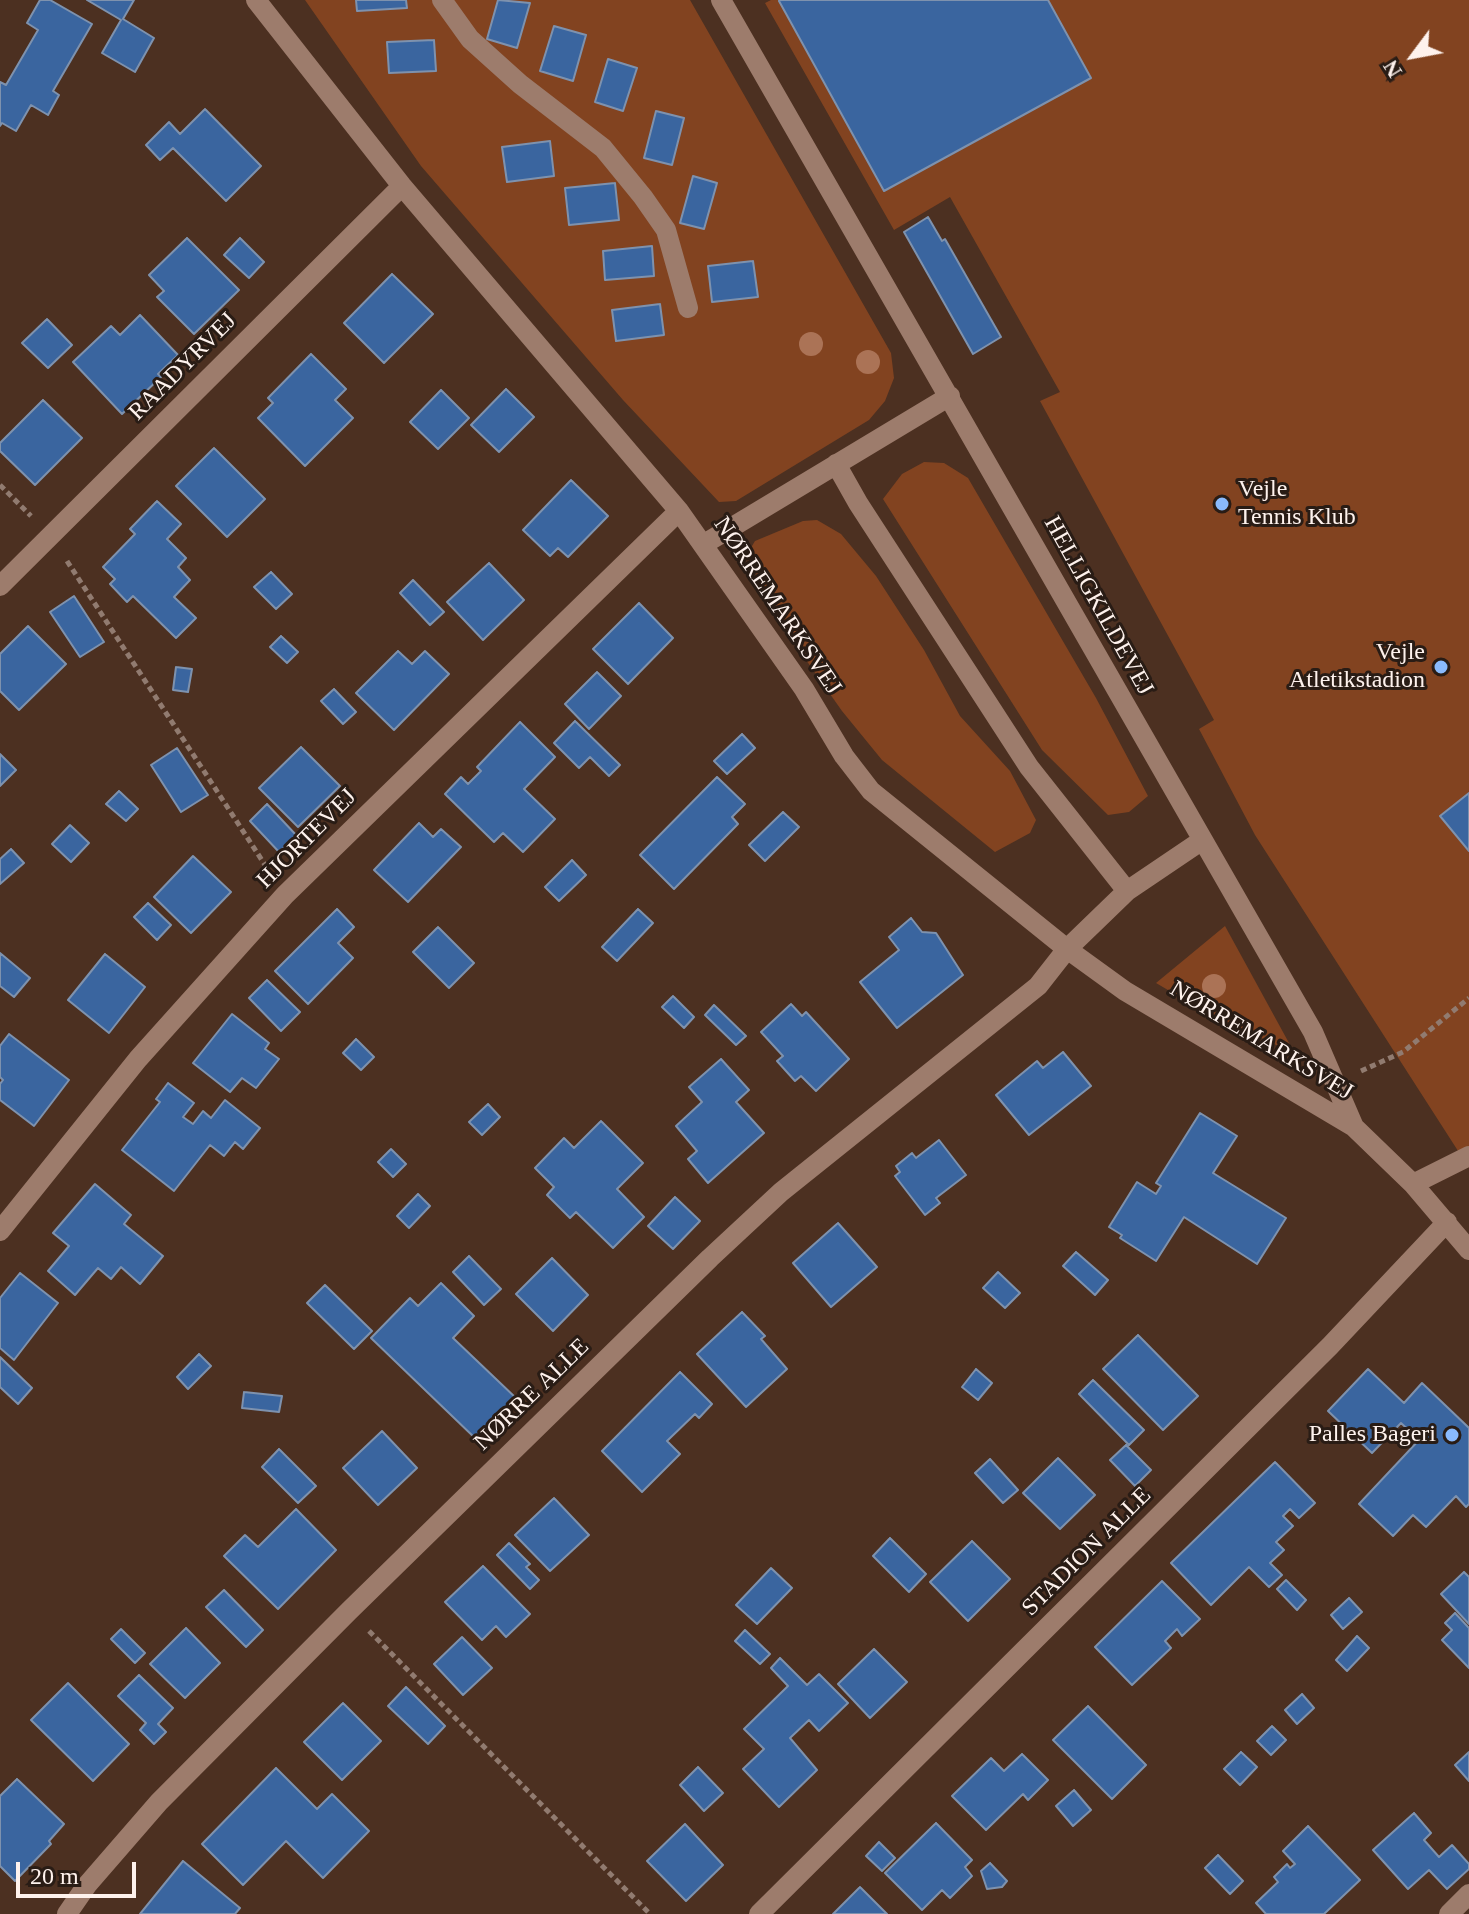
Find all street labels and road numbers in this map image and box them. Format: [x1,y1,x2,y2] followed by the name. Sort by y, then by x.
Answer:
[123,307,243,427] street label: RAADYRVEJ
[707,512,847,700] street label: NØRREMARKSVEJ
[1037,512,1159,700] street label: HELLIGKILDEVEJ
[251,783,363,895] street label: HJORTEVEJ
[1164,975,1358,1107] street label: NØRREMARKSVEJ
[469,1333,595,1457] street label: NØRRE ALLE
[1016,1481,1158,1623] street label: STADION ALLE

